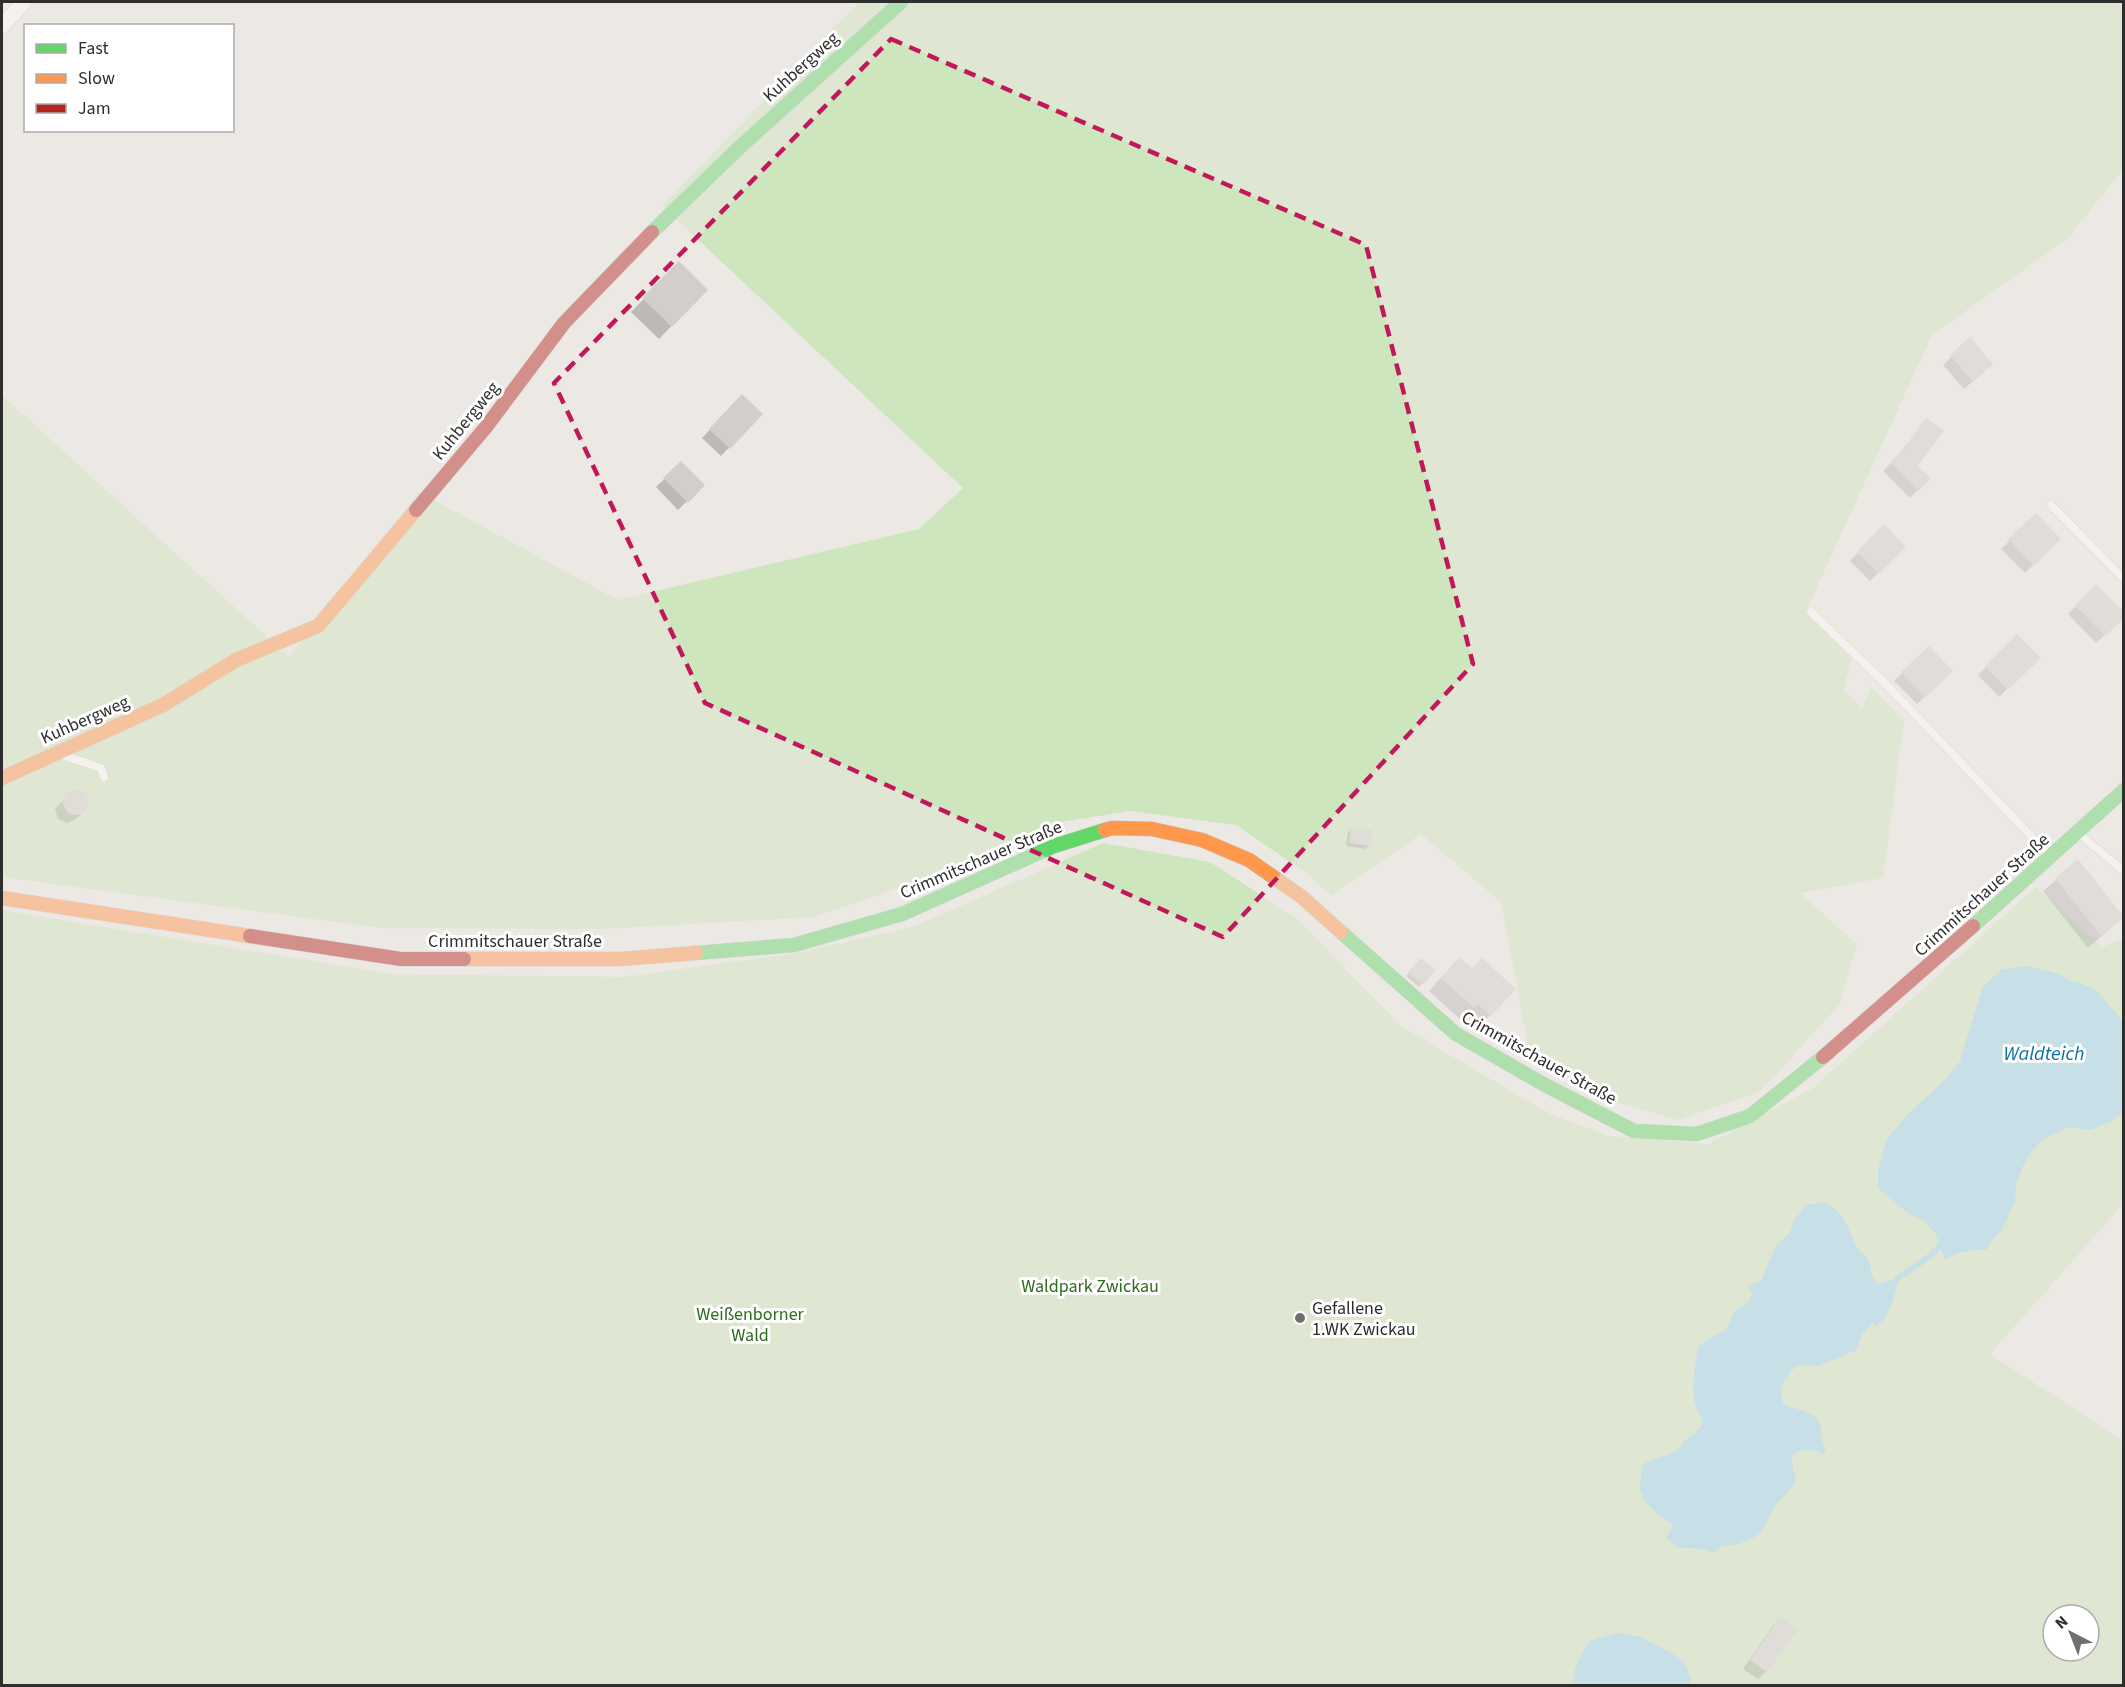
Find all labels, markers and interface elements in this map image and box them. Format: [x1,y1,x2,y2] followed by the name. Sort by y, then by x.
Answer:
[24,24,234,132] legend
[758,26,844,108] street label: Kuhbergweg
[78,36,109,61] text: Fast
[78,66,115,91] text: Slow
[78,96,111,121] text: Jam
[427,376,505,466] street label: Kuhbergweg
[37,689,133,751] street label: Kuhbergweg
[896,815,1066,905] street label: Crimmitschauer Straße
[1909,828,2055,962] street label: Crimmitschauer Straße
[428,929,602,954] street label: Crimmitschauer Straße
[1457,1005,1621,1111] street label: Crimmitschauer Straße
[2003,1040,2085,1068] water label: Waldteich
[1021,1274,1159,1299] park label: Waldpark Zwickau
[1312,1296,1416,1342] place label: Gefallene 1.WK Zwickau
[696,1302,805,1348] park label: Weißenborner Wald
[1293,1311,1307,1325] marker: Gefallene 1.WK Zwickau
[2041,1603,2101,1663] north arrow
[2050,1611,2073,1634] text: N

